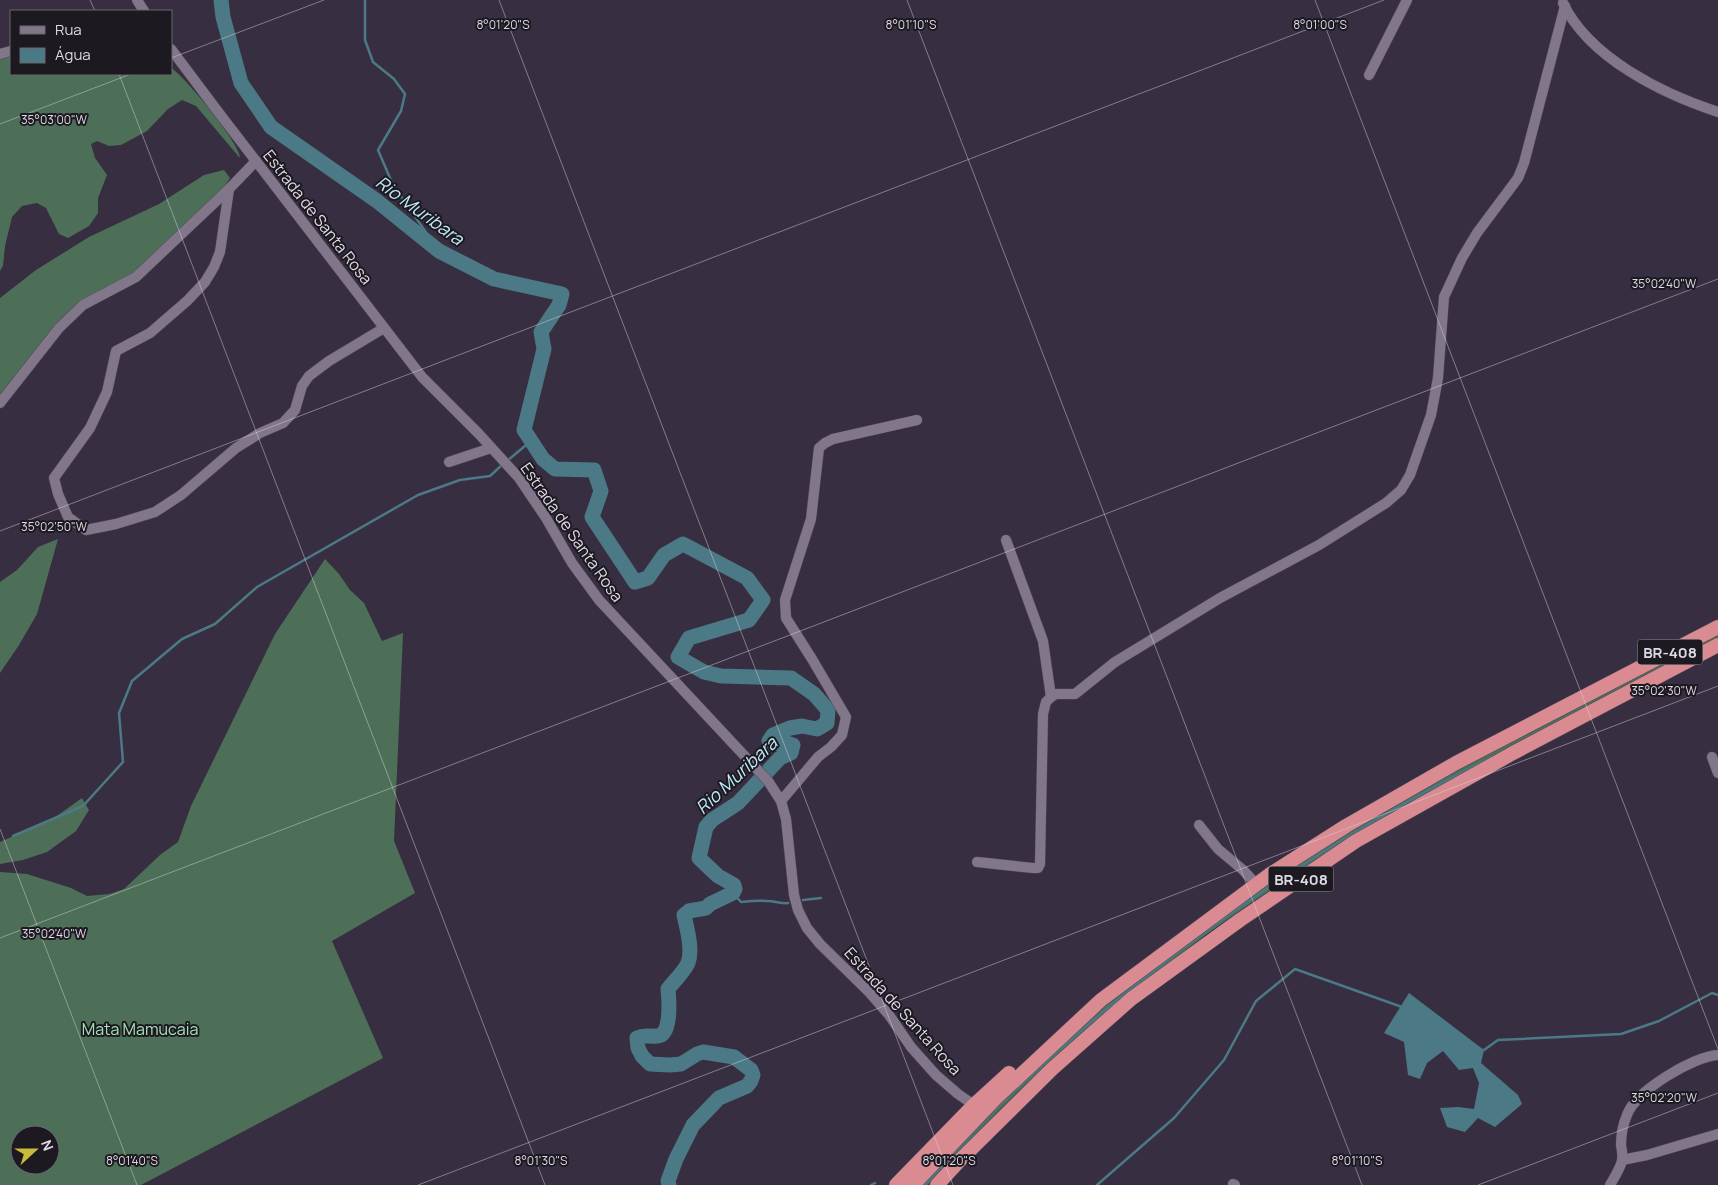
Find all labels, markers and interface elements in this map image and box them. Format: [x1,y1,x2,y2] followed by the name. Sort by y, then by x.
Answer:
[10,10,172,75] legend
[476,16,530,33] text: 8°01'20"S
[885,16,937,33] text: 8°01'10"S
[1293,16,1347,33] text: 8°01'00"S
[55,19,82,40] text: Rua
[55,44,91,65] text: Água
[21,111,88,128] text: 35°03'00"W
[258,145,378,289] street label: Estrada de Santa Rosa
[371,170,470,251] water label: Rio Muribara
[1632,275,1697,292] text: 35°02'40"W
[516,458,628,606] street label: Estrada de Santa Rosa
[21,518,88,535] text: 35°02'50"W
[1638,640,1702,664] road number: BR-408
[1631,682,1698,699] text: 35°02'30"W
[690,730,783,819] water label: Rio Muribara
[1268,866,1334,892] road number: BR-408
[22,925,87,942] text: 35°02'40"W
[839,942,967,1080] street label: Estrada de Santa Rosa
[82,1018,198,1040] park label: Mata Mamucaia
[1631,1089,1698,1106] text: 35°02'20"W
[10,1125,60,1175] north arrow
[37,1137,58,1153] text: N
[106,1152,158,1169] text: 8°01'40"S
[515,1152,568,1169] text: 8°01'30"S
[922,1152,976,1169] text: 8°01'20"S
[1331,1152,1383,1169] text: 8°01'10"S

